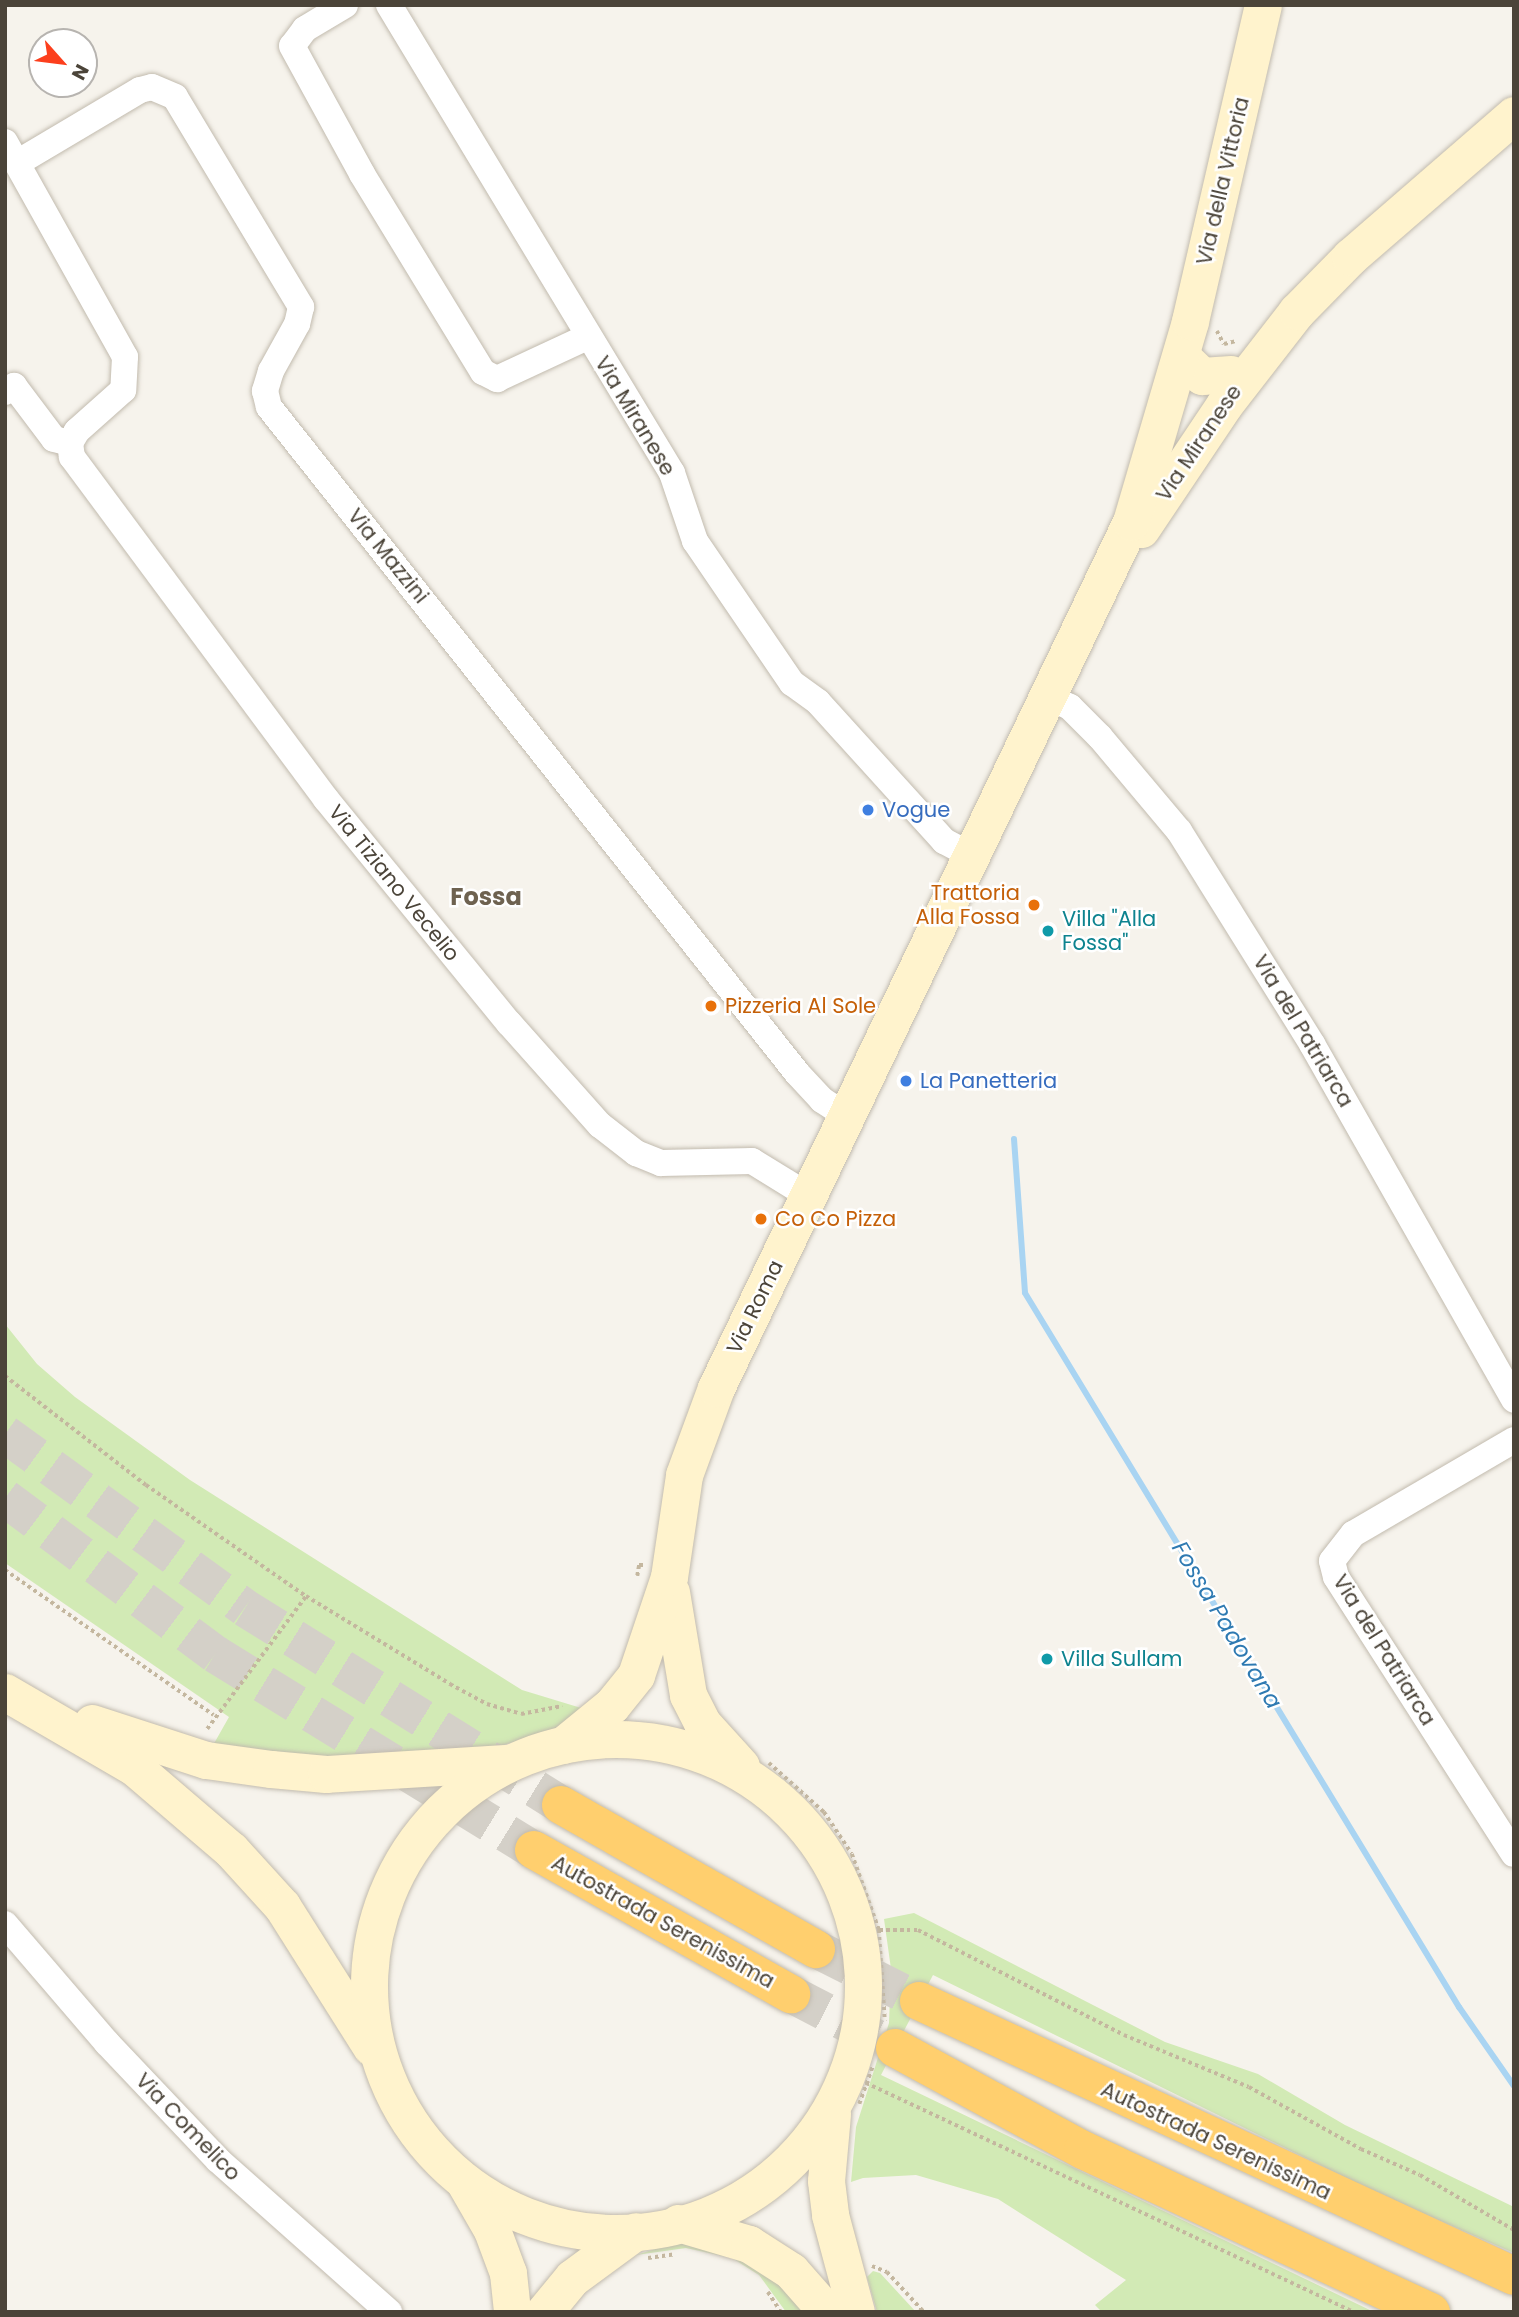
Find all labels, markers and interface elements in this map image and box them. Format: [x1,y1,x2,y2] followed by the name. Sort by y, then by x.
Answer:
[28,28,98,98] north arrow
[65,59,95,85] text: N
[1191,94,1255,268] street label: Via della Vittoria
[589,352,681,480] street label: Via Miranese
[1151,380,1247,506] street label: Via Miranese
[342,504,434,608] street label: Via Mazzini
[882,797,950,823] place label: Vogue
[323,800,465,966] street label: Via Tiziano Vecelio
[860,802,876,818] marker: Vogue
[916,880,1020,930] place label: Trattoria Alla Fossa
[450,883,522,911] district label: Fossa
[1026,897,1042,913] marker: Trattoria Alla Fossa
[1062,906,1156,956] place label: Villa "Alla Fossa"
[1040,923,1056,939] marker: Villa "Alla Fossa"
[1248,950,1358,1112] street label: Via del Patriarca
[725,993,876,1019] place label: Pizzeria Al Sole
[703,998,719,1014] marker: Pizzeria Al Sole
[920,1068,1057,1094] place label: La Panetteria
[898,1073,914,1089] marker: La Panetteria
[775,1206,896,1232] place label: Co Co Pizza
[753,1211,769,1227] marker: Co Co Pizza
[721,1256,789,1358] street label: Via Roma
[1166,1536,1288,1714] water label: Fossa Padovana
[1327,1570,1441,1730] street label: Via del Patriarca
[1061,1646,1182,1672] place label: Villa Sullam
[1039,1651,1055,1667] marker: Villa Sullam
[547,1850,779,1994] street label: Autostrada Serenissima
[130,2068,246,2186] street label: Via Comelico
[1097,2077,1335,2205] street label: Autostrada Serenissima

